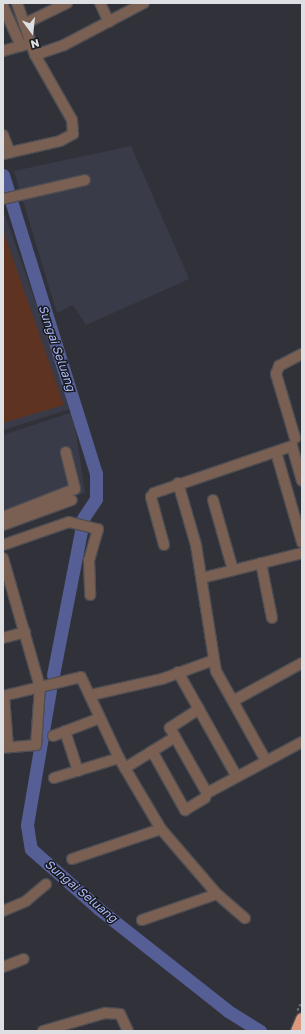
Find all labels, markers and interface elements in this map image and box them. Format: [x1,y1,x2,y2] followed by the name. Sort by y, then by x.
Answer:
[12,12,52,52] north arrow
[30,37,41,51] text: N
[36,303,78,393] water label: Sungai Seluang
[42,857,120,925] water label: Sungai Seluang

